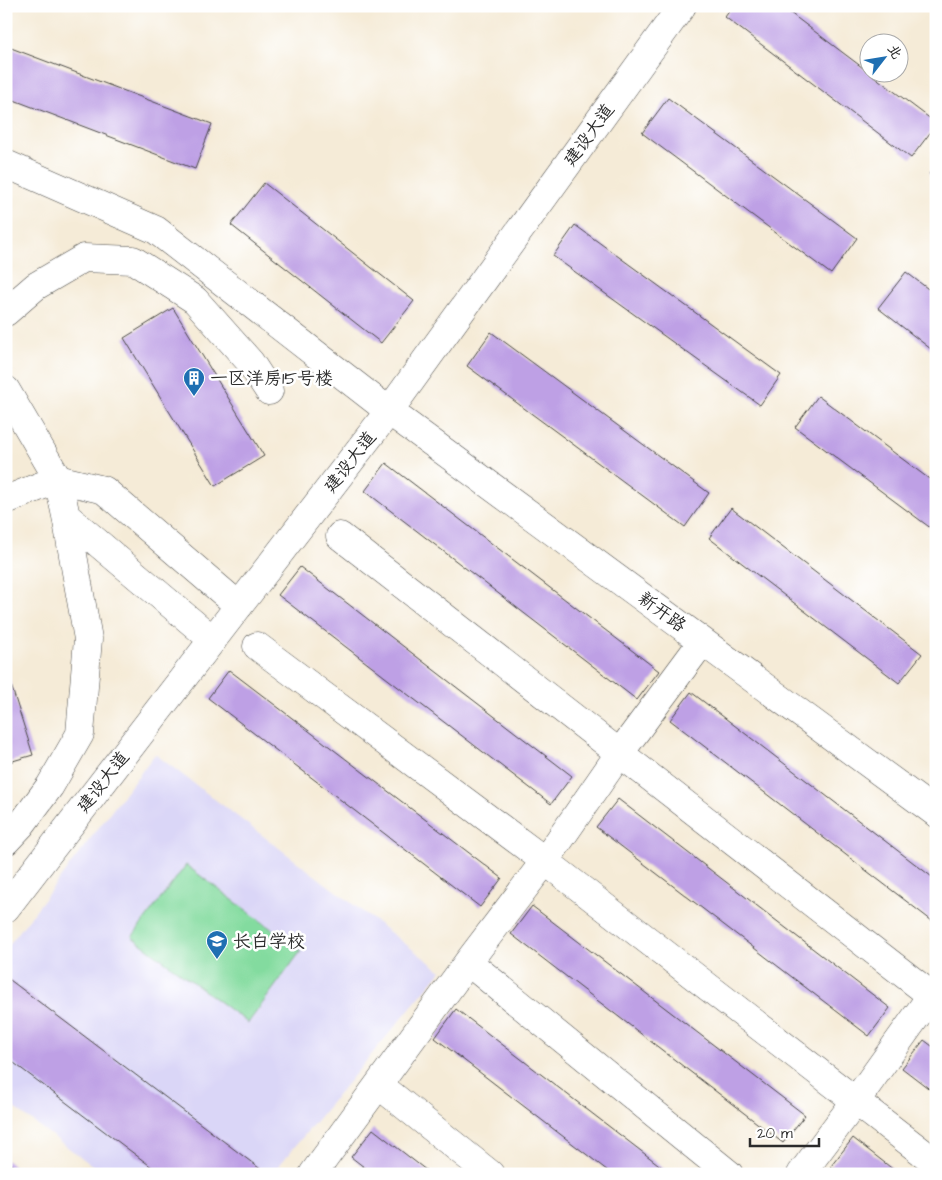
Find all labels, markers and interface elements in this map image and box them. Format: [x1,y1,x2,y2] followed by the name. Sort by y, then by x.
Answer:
[860,32,910,82] north arrow
[882,41,906,63] text: 北
[558,99,620,171] street label: 建设大道
[182,366,206,397] building icon: 一区洋房15号楼
[210,366,333,391] place label: 一区洋房15号楼
[318,426,382,498] street label: 建设大道
[633,586,691,638] street label: 新开路
[71,746,135,818] street label: 建设大道
[205,929,229,960] school or university icon: 长白学校
[233,929,305,954] place label: 长白学校
[750,1115,818,1147] scale bar
[757,1123,793,1144] text: 20 m

